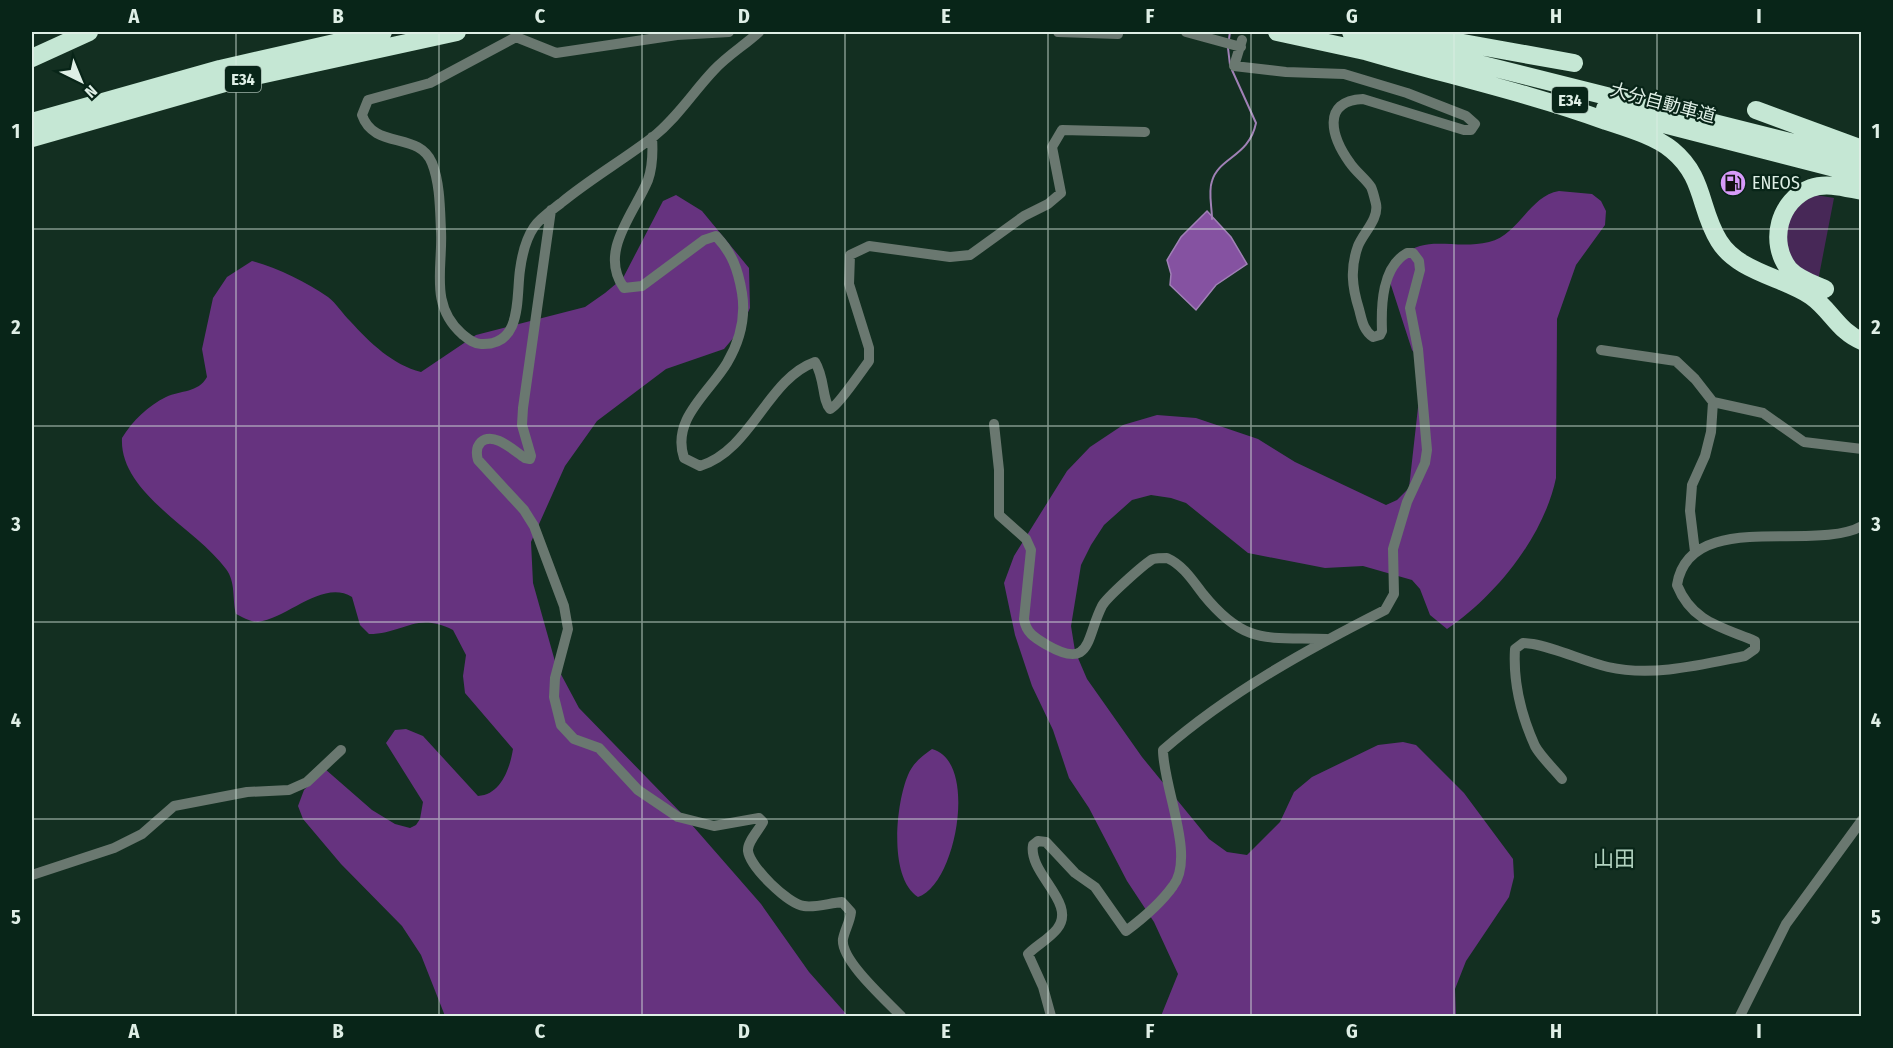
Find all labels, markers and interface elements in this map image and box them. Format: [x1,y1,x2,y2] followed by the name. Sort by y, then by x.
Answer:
[128,4,141,28] text: A
[332,4,344,28] text: B
[535,4,546,28] text: C
[738,4,750,28] text: D
[941,4,951,28] text: E
[1146,4,1155,28] text: F
[1346,4,1358,28] text: G
[1550,4,1562,28] text: H
[1756,4,1762,28] text: I
[51,51,111,111] north arrow
[225,66,261,92] road number: E34
[1608,78,1718,128] street label: 大分自動車道
[81,81,101,102] text: N
[1552,87,1588,113] road number: E34
[12,119,20,143] text: 1
[1872,119,1880,143] text: 1
[1718,168,1748,198] fuel station icon: ENEOS
[1752,172,1800,194] place label: ENEOS
[10,315,21,339] text: 2
[1870,315,1881,339] text: 2
[10,512,21,536] text: 3
[1870,512,1881,536] text: 3
[11,708,21,732] text: 4
[1871,708,1881,732] text: 4
[1593,846,1635,872] district label: 山田
[11,905,21,929] text: 5
[1871,905,1881,929] text: 5
[128,1019,141,1043] text: A
[332,1019,344,1043] text: B
[535,1019,546,1043] text: C
[738,1019,750,1043] text: D
[941,1019,951,1043] text: E
[1146,1019,1155,1043] text: F
[1346,1019,1358,1043] text: G
[1550,1019,1562,1043] text: H
[1756,1019,1762,1043] text: I

